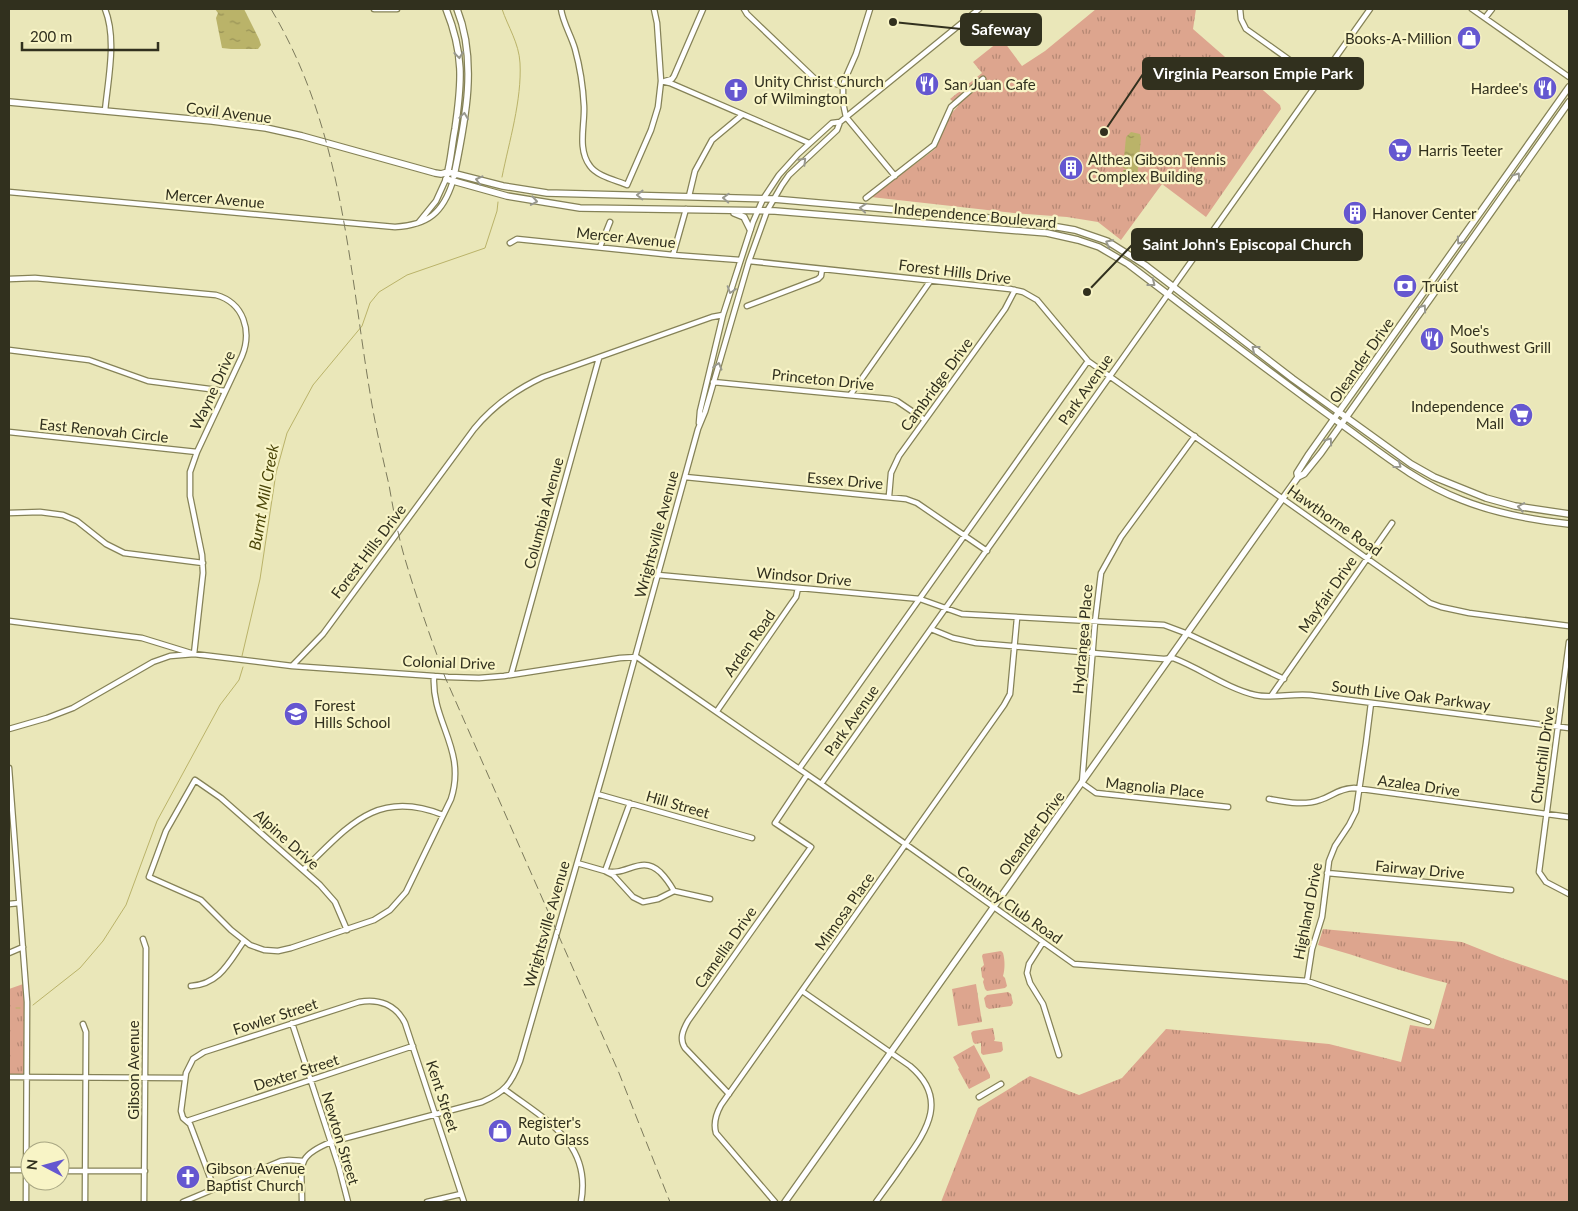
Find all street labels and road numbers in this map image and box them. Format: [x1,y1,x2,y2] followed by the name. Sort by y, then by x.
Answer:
[185,98,273,126] street label: Covil Avenue
[164,185,266,211] street label: Mercer Avenue
[893,199,1057,231] street label: Independence Boulevard
[575,223,677,251] street label: Mercer Avenue
[898,255,1012,287] street label: Forest Hills Drive
[1325,314,1397,406] street label: Oleander Drive
[896,334,976,434] street label: Cambridge Drive
[186,347,238,433] street label: Wayne Drive
[1054,350,1116,428] street label: Park Avenue
[771,365,875,393] street label: Princeton Drive
[38,414,170,446] street label: East Renovah Circle
[519,455,567,571] street label: Columbia Avenue
[630,468,682,600] street label: Wrightsville Avenue
[806,468,884,492] street label: Essex Drive
[1284,481,1386,559] street label: Hawthorne Road
[327,500,409,602] street label: Forest Hills Drive
[1294,552,1360,636] street label: Mayfair Drive
[756,563,852,589] street label: Windsor Drive
[1068,583,1096,695] street label: Hydrangea Place
[720,606,778,680] street label: Arden Road
[402,651,496,673] street label: Colonial Drive
[1331,676,1492,714] street label: South Live Oak Parkway
[820,681,882,759] street label: Park Avenue
[1526,705,1558,805] street label: Churchill Drive
[1377,770,1461,800] street label: Azalea Drive
[1105,773,1205,801] street label: Magnolia Place
[644,786,712,822] street label: Hill Street
[994,787,1068,879] street label: Oleander Drive
[251,805,323,873] street label: Alpine Drive
[1374,856,1466,882] street label: Fairway Drive
[519,858,573,990] street label: Wrightsville Avenue
[954,861,1066,947] street label: Country Club Road
[1289,861,1325,961] street label: Highland Drive
[811,869,878,953] street label: Mimosa Place
[690,903,760,991] street label: Camellia Drive
[230,994,320,1038] street label: Fowler Street
[124,1020,142,1120] street label: Gibson Avenue
[251,1050,341,1094] street label: Dexter Street
[423,1058,463,1135] street label: Kent Street
[318,1089,364,1187] street label: Newton Street

